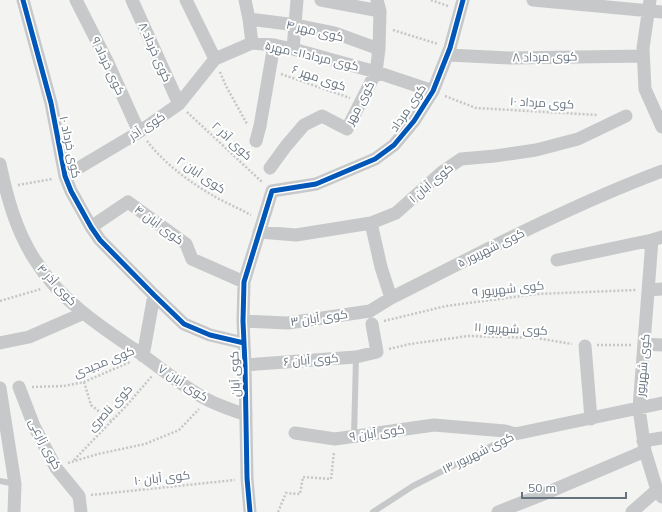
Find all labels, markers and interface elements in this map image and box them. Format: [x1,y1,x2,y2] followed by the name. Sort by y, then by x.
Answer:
[285,17,345,44] street label: کوی مهر ۴
[136,19,175,84] street label: کوی خرداد ۸
[88,34,129,97] street label: کوی خرداد ۹
[264,37,361,74] street label: کوی مرداد۱۱- مهر۵
[512,48,578,65] street label: کوی مرداد ۸
[290,61,348,94] street label: کوی مهر ۶
[341,78,377,128] street label: کوی مهر
[386,81,429,134] street label: کوی مرداد
[510,93,575,112] street label: کوی مرداد ۱۰
[125,108,168,143] street label: کوی آذر
[57,114,84,179] street label: کوی خرداد ۱۰
[209,118,256,163] street label: کوی آذر ۲
[174,153,229,196] street label: کوی آبان ۲
[406,160,456,205] street label: کوی آبان ۱
[132,202,187,248] street label: کوی آبان ۴
[455,225,527,270] street label: کوی شهریور ۵
[34,261,80,309] street label: کوی آذر ۴
[471,277,545,300] street label: کوی شهریور ۹
[289,306,348,329] street label: کوی آبان ۳
[474,319,548,338] street label: کوی شهریور ۱۱
[632,333,653,398] street label: کوی شهریور
[71,343,136,380] street label: کوی مجیدی
[283,350,339,369] street label: کوی آبان ۶
[226,351,243,397] street label: کوی آبان
[155,361,211,404] street label: کوی آبان ۷
[84,381,135,434] street label: کوی ناصری
[26,416,65,472] street label: کوی زارعی
[348,421,406,444] street label: کوی آبان ۹
[439,429,516,476] street label: کوی شهریور ۱۳
[133,467,191,488] street label: کوی آبان ۱۰
[522,474,626,500] scale bar
[528,480,556,495] text: 50 m

